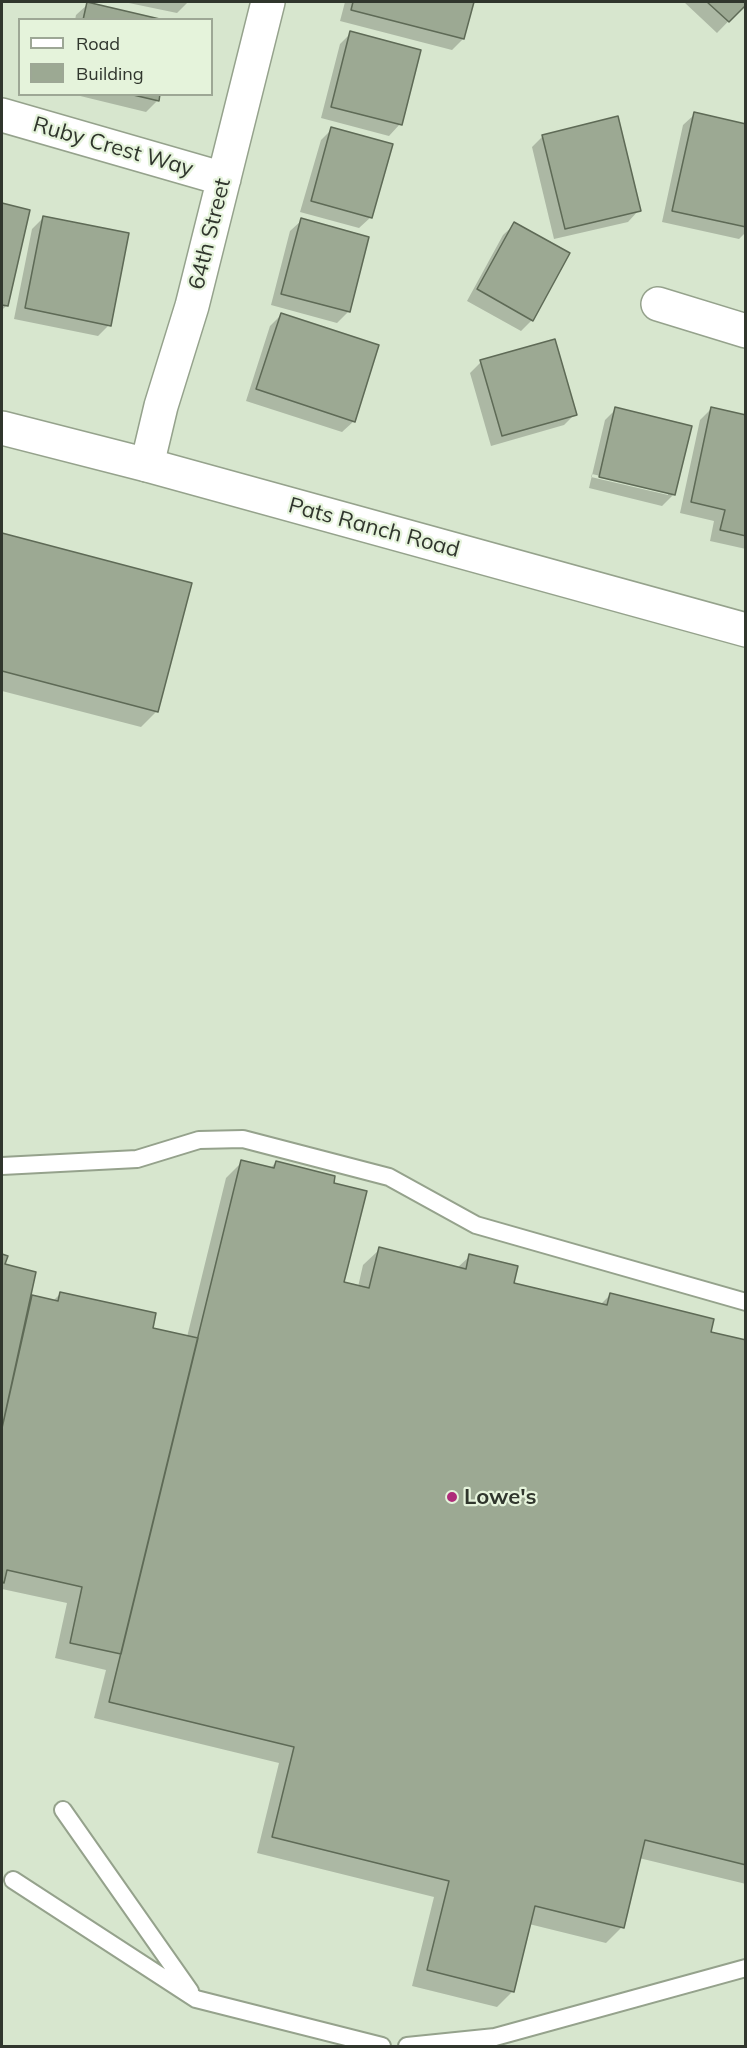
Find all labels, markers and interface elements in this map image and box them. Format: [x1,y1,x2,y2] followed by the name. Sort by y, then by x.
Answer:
[18,18,213,96] legend
[76,32,120,55] text: Road
[76,62,144,85] text: Building
[30,112,196,182] street label: Ruby Crest Way
[183,176,237,292] street label: 64th Street
[286,492,462,564] street label: Pats Ranch Road
[464,1484,537,1510] place label: Lowe's
[445,1490,459,1504] marker: Lowe's

